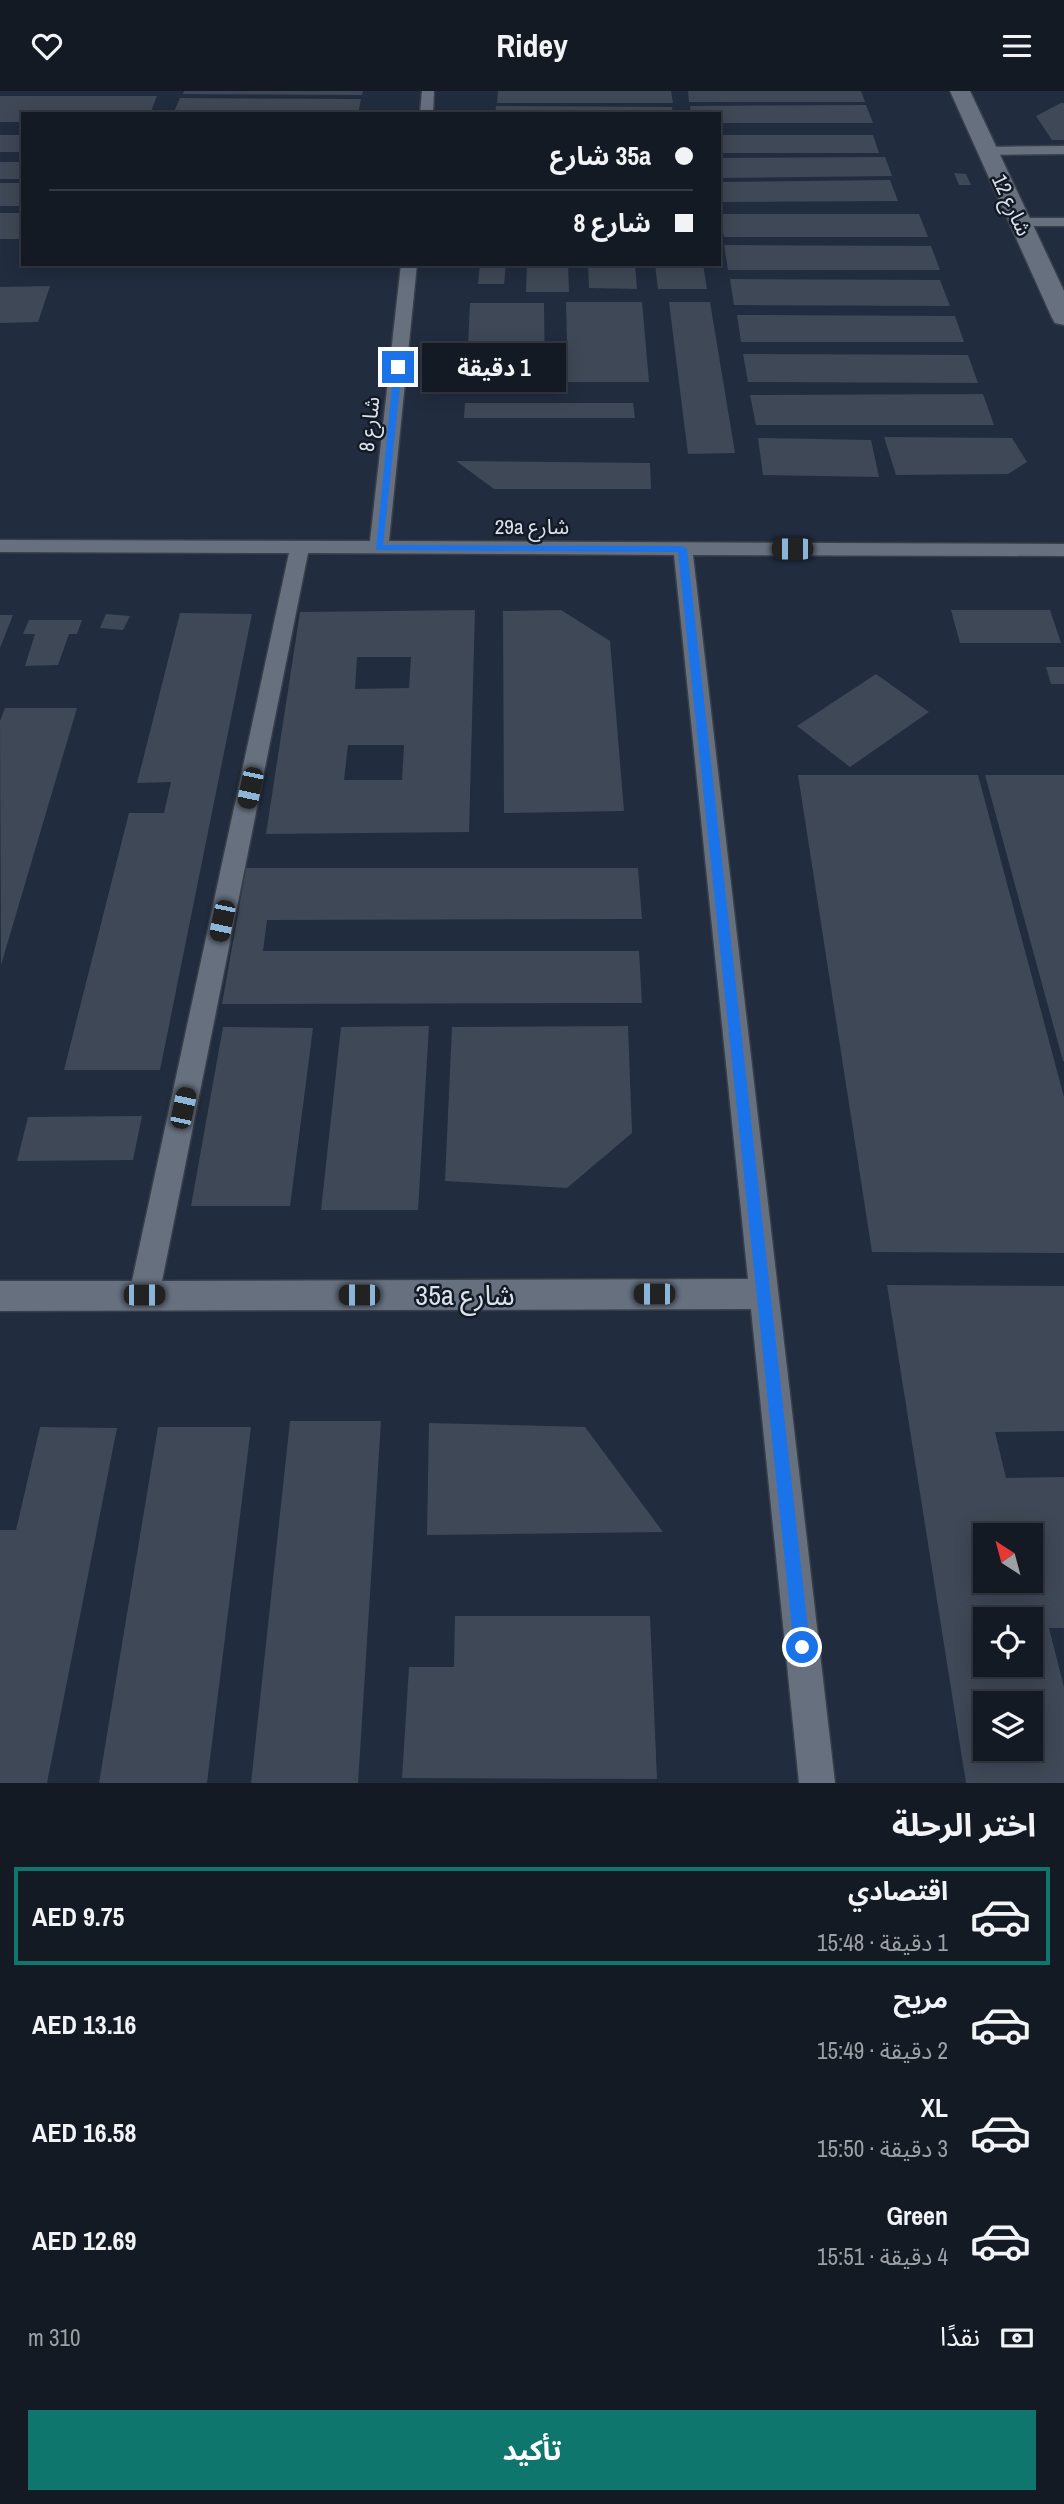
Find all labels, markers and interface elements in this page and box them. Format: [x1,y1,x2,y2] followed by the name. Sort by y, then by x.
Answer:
[496,24,568,67] text: Ridey
[28,27,66,65] icon: heart
[998,27,1036,65] icon: menu
[550,138,651,173] text: 35a شارع
[984,169,1039,241] street label: شارع 12
[573,205,651,240] text: شارع 8
[422,343,566,391] callout: 1 دقيقة
[382,351,414,383] route end
[457,352,531,383] text: 1 دقيقة
[352,395,387,453] street label: شارع 8
[495,512,569,542] street label: 29a شارع
[772,539,814,560] car
[236,765,265,811] car
[208,898,237,944] car
[169,1085,198,1131] car
[415,1276,515,1316] street label: 35a شارع
[634,1284,676,1305] car
[124,1285,166,1306] car
[339,1285,381,1306] car
[973,1523,1043,1593] north arrow
[973,1523,1043,1761] map controls
[973,1607,1043,1677] button: locate
[786,1631,818,1663] route start
[973,1691,1043,1761] button: layers
[892,1803,1036,1846] text: اختر الرحلة
[848,1873,948,1908] text: اقتصادي
[969,1885,1032,1948] icon: car
[32,1899,124,1934] text: AED 9.75
[817,1927,948,1958] text: 1 دقيقة · 15:48
[893,1981,948,2016] text: مريح
[969,1993,1032,2056] icon: car
[32,2007,136,2042] text: AED 13.16
[817,2035,948,2066] text: 2 دقيقة · 15:49
[921,2090,948,2125] text: XL
[969,2101,1032,2164] icon: car
[32,2115,136,2150] text: AED 16.58
[817,2133,948,2164] text: 3 دقيقة · 15:50
[886,2198,948,2233] text: Green
[969,2209,1032,2272] icon: car
[32,2223,136,2258] text: AED 12.69
[817,2241,948,2272] text: 4 دقيقة · 15:51
[940,2319,980,2354] text: نقدًا
[998,2319,1036,2357] icon: cash
[28,2322,80,2353] text: 310 m
[28,2410,1036,2490] button: تأكيد

